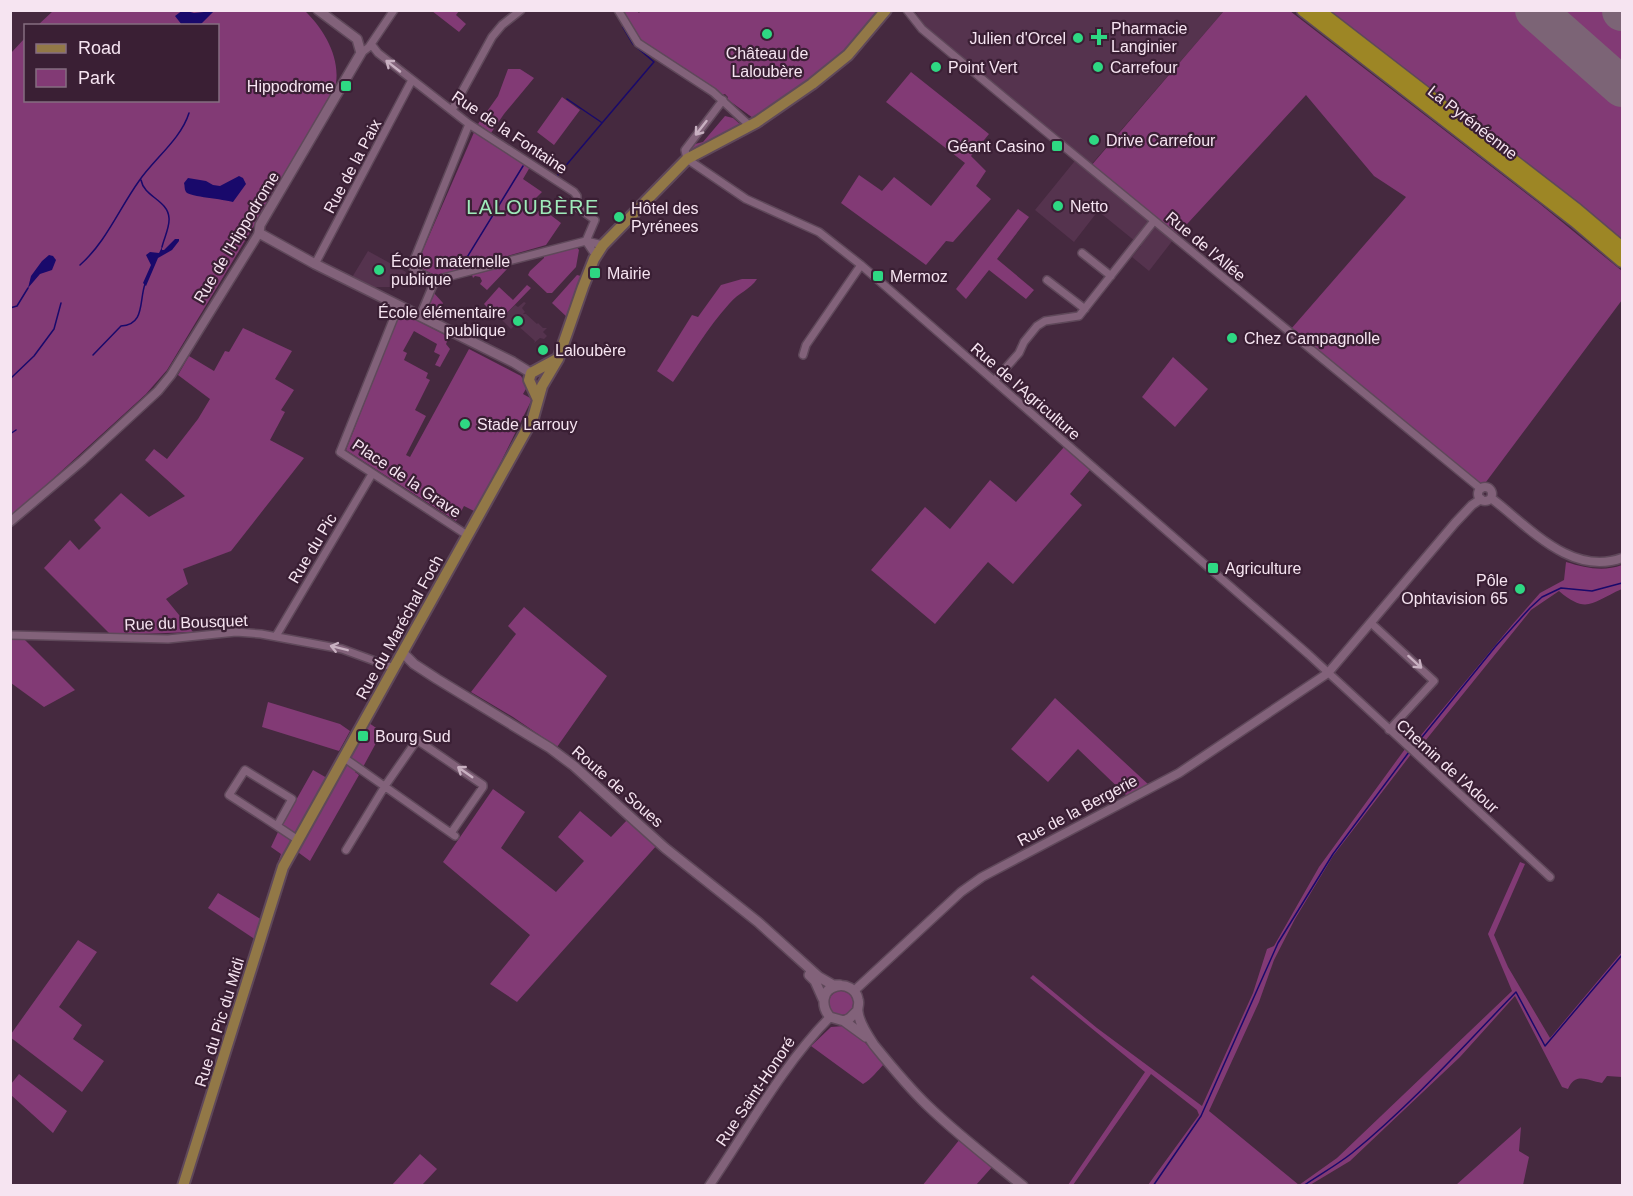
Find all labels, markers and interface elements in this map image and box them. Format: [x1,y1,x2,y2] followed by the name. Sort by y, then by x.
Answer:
[1111,20,1188,55] place label: Pharmacie Langinier
[24,24,219,102] legend
[760,27,774,41] marker: Château de Laloubère
[970,30,1066,47] place label: Julien d'Orcel
[1092,30,1106,44] marker: Pharmacie Langinier
[1071,31,1085,45] marker: Julien d'Orcel
[78,38,121,58] text: Road
[726,45,808,80] place label: Château de Laloubère
[386,59,402,72] one-way arrow
[948,59,1018,76] place label: Point Vert
[1110,59,1178,76] place label: Carrefour
[929,60,943,74] marker: Point Vert
[1091,60,1105,74] marker: Carrefour
[78,68,116,88] text: Park
[247,78,334,95] place label: Hippodrome
[339,79,353,93] marker: Hippodrome
[1425,82,1521,163] street label: La Pyrénéenne
[449,88,571,177] street label: Rue de la Fontaine
[321,116,384,216] street label: Rue de la Paix
[694,120,707,136] one-way arrow
[1106,132,1216,149] place label: Drive Carrefour
[1087,133,1101,147] marker: Drive Carrefour
[947,138,1045,155] place label: Géant Casino
[1050,139,1064,153] marker: Géant Casino
[191,169,282,306] street label: Rue de l'Hippodrome
[466,196,600,218] district label: LALOUBÈRE
[1070,198,1108,215] place label: Netto
[1051,199,1065,213] marker: Netto
[631,200,699,235] place label: Hôtel des Pyrénees
[1163,208,1249,285] street label: Rue de l'Allée
[612,210,626,224] marker: Hôtel des Pyrénees
[391,252,510,288] place label: École maternelle publique
[372,263,386,277] marker: École maternelle publique
[607,265,651,282] place label: Mairie
[588,266,602,280] marker: Mairie
[890,268,948,285] place label: Mermoz
[871,269,885,283] marker: Mermoz
[378,303,506,339] place label: École élémentaire publique
[511,314,525,328] marker: École élémentaire publique
[1244,330,1380,347] place label: Chez Campagnolle
[1225,331,1239,345] marker: Chez Campagnolle
[968,339,1084,443] street label: Rue de l'Agriculture
[555,342,626,359] place label: Laloubère
[536,343,550,357] marker: Laloubère
[477,416,578,433] place label: Stade Larrouy
[458,417,472,431] marker: Stade Larrouy
[349,436,464,521] street label: Place de la Grave
[285,510,340,586] street label: Rue du Pic
[353,552,446,702] street label: Rue du Maréchal Foch
[1225,560,1302,577] place label: Agriculture
[1206,561,1220,575] marker: Agriculture
[1401,572,1508,607] place label: Pôle Ophtavision 65
[1513,582,1527,596] marker: Pôle Ophtavision 65
[124,612,249,633] street label: Rue du Bousquet
[330,642,349,654] one-way arrow
[1407,655,1422,669] one-way arrow
[1393,716,1503,817] street label: Chemin de l'Adour
[375,728,451,745] place label: Bourg Sud
[356,729,370,743] marker: Bourg Sud
[569,742,667,830] street label: Route de Soues
[458,766,474,778] one-way arrow
[1014,772,1140,849] street label: Rue de la Bergerie
[192,955,247,1089] street label: Rue du Pic du Midi
[713,1033,798,1149] street label: Rue Saint-Honoré

